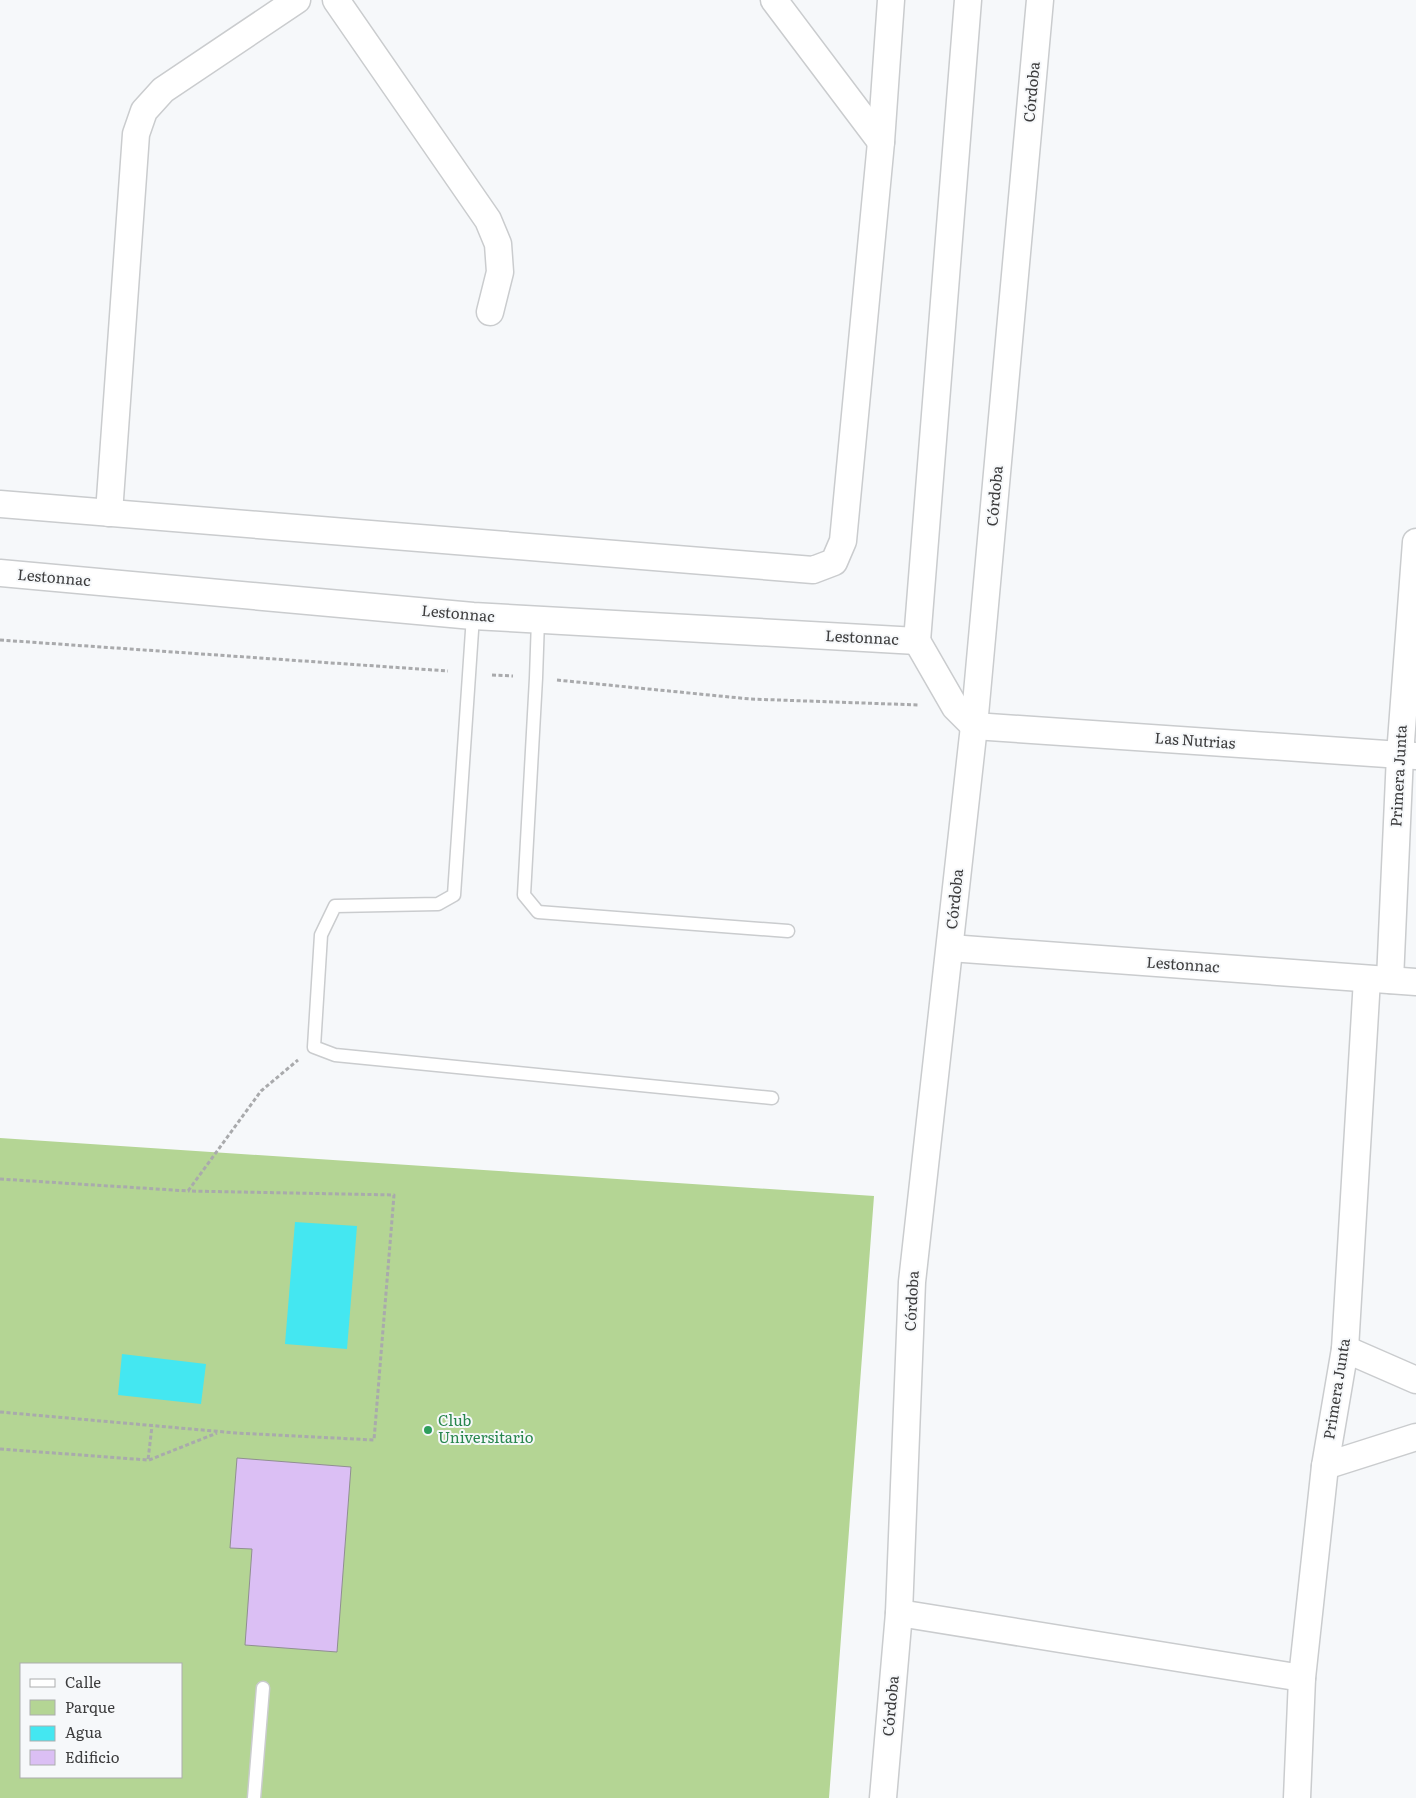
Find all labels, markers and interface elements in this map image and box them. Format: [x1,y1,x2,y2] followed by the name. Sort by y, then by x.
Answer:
[1016,60,1045,123] street label: Córdoba
[979,464,1008,527] street label: Córdoba
[16,562,92,591] street label: Lestonnac
[420,598,496,627] street label: Lestonnac
[825,623,900,650] street label: Lestonnac
[1383,723,1412,828] street label: Primera Junta
[1154,725,1236,754] street label: Las Nutrias
[939,867,968,930] street label: Córdoba
[1146,949,1221,978] street label: Lestonnac
[897,1269,924,1332] street label: Córdoba
[1316,1336,1355,1441] street label: Primera Junta
[438,1408,534,1448] place label: Club Universitario
[422,1424,434,1436] marker: Club Universitario
[20,1663,182,1778] legend
[65,1670,101,1693] text: Calle
[875,1674,904,1737] street label: Córdoba
[65,1695,115,1718] text: Parque
[65,1720,103,1743] text: Agua
[65,1745,120,1768] text: Edificio

